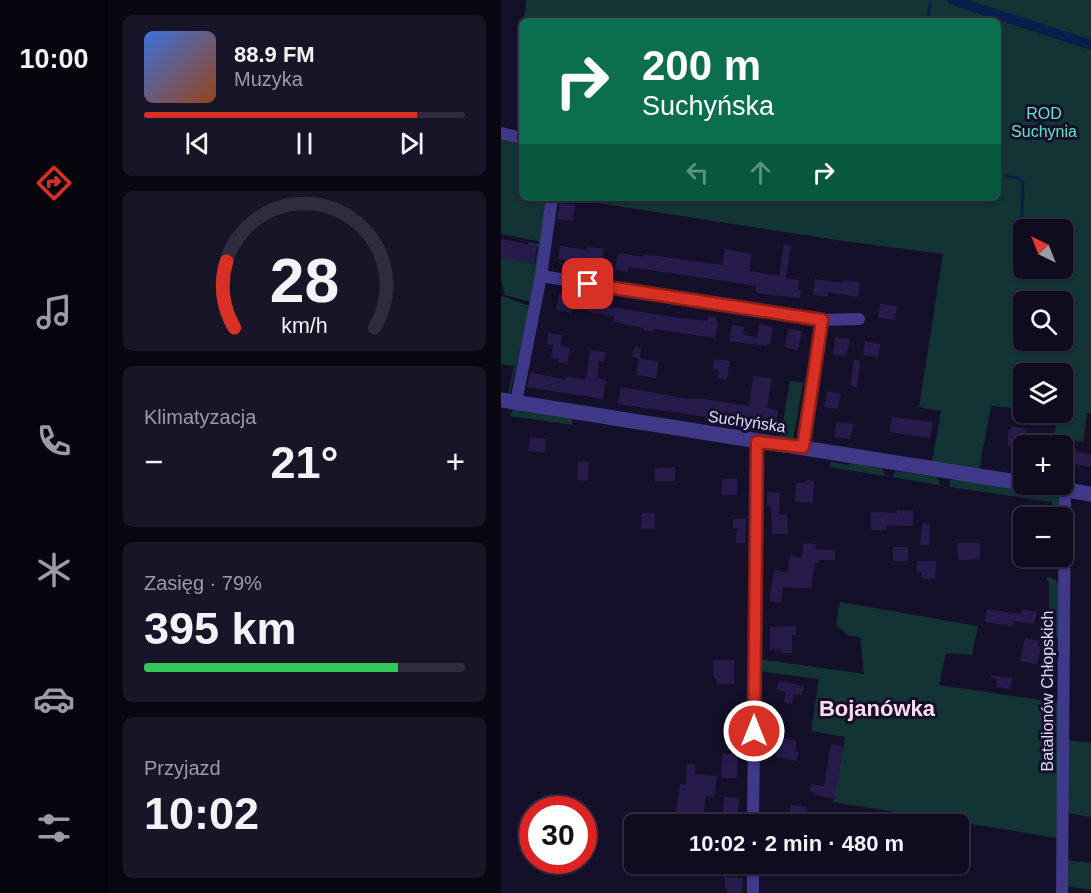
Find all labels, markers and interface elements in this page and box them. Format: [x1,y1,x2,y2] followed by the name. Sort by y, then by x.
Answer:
[234,42,315,67] text: 88.9 FM
[543,42,621,120] icon: right
[642,42,761,89] text: 200 m
[19,44,89,74] text: 10:00
[234,68,303,90] text: Muzyka
[642,91,774,121] text: Suchyńska
[1011,105,1077,140] park label: ROD Suchynia
[181,127,214,160] icon: previous
[288,127,321,160] icon: pause
[395,127,428,160] icon: next
[681,156,714,189] icon: left
[744,156,777,189] icon: ahead
[807,156,840,189] icon: right
[33,162,75,204] icon: directions
[1013,219,1073,279] north arrow
[1013,219,1073,567] map controls
[270,246,339,315] text: 28
[562,258,613,309] pin
[571,267,604,300] icon: arrive
[33,291,75,333] icon: music
[1013,291,1073,351] button: search
[281,314,328,338] text: km/h
[1013,363,1073,423] button: layers
[144,406,256,428] text: Klimatyzacja
[707,408,787,435] street label: Suchyńska
[33,420,75,462] icon: phone
[1013,435,1073,495] button: +
[270,437,339,488] text: 21°
[144,443,163,480] text: −
[446,443,465,480] text: +
[1013,507,1073,567] button: −
[33,549,75,591] icon: climate
[144,572,262,594] text: Zasięg · 79%
[144,603,297,654] text: 395 km
[1039,611,1056,771] street label: Batalionów Chłopskich
[33,678,75,720] icon: car
[819,696,936,721] district label: Bojanówka
[722,699,786,763] position arrow
[144,757,221,779] text: Przyjazd
[144,788,259,839] text: 10:02
[519,796,597,874] speed limit sign: 30
[33,807,75,849] icon: filters
[689,831,904,856] text: 10:02 · 2 min · 480 m

